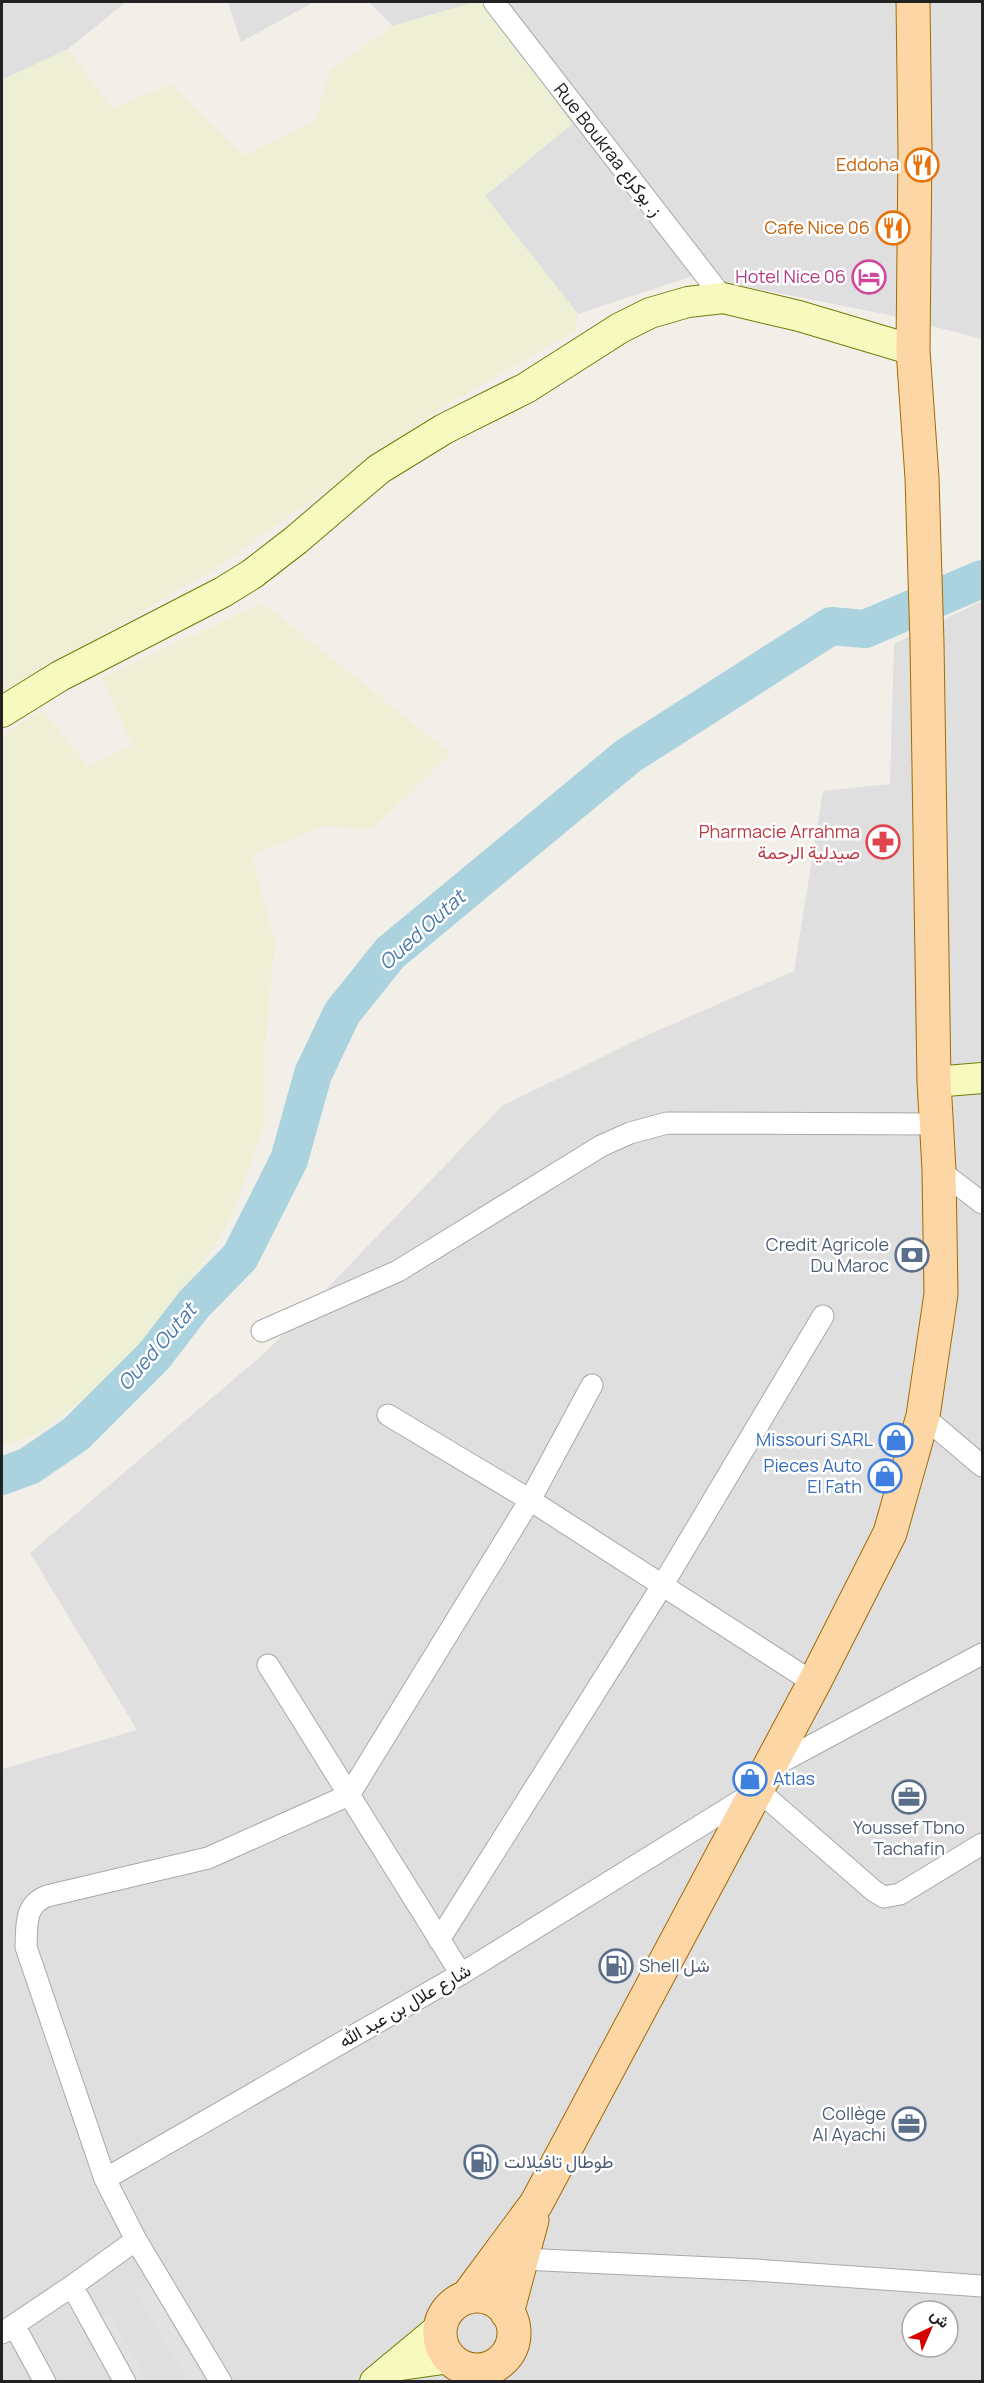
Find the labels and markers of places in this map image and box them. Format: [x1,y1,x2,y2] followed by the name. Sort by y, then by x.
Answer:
[904,147,940,183] restaurant icon: Eddoha
[836,152,899,176] place label: Eddoha
[875,210,911,246] restaurant icon: Cafe Nice 06
[764,215,870,239] place label: Cafe Nice 06
[851,259,887,295] hotel icon: Hotel Nice 06
[735,264,846,288] place label: Hotel Nice 06
[699,819,860,864] place label: Pharmacie Arrahma صيدلية الرحمة
[865,824,901,860] pharmacy icon: Pharmacie Arrahma صيدلية الرحمة
[766,1232,889,1277] place label: Credit Agricole Du Maroc
[894,1237,930,1273] bank icon: Credit Agricole Du Maroc
[878,1422,914,1458] shop icon: Missouri SARL
[756,1427,873,1451] place label: Missouri SARL
[764,1453,862,1498] place label: Pieces Auto El Fath
[867,1458,903,1494] shop icon: Pieces Auto El Fath
[732,1761,768,1797] shop icon: Atlas
[773,1766,815,1790] place label: Atlas
[891,1779,927,1815] office icon: Youssef Tbno Tachafin
[853,1815,965,1860] place label: Youssef Tbno Tachafin
[598,1948,634,1984] fuel station icon: Shell شل
[639,1953,710,1977] place label: Shell شل
[812,2101,886,2146] place label: Collège Al Ayachi
[891,2106,927,2142] office icon: Collège Al Ayachi
[463,2144,499,2180] fuel station icon: طوطال تافيلالت
[504,2149,613,2173] place label: طوطال تافيلالت

